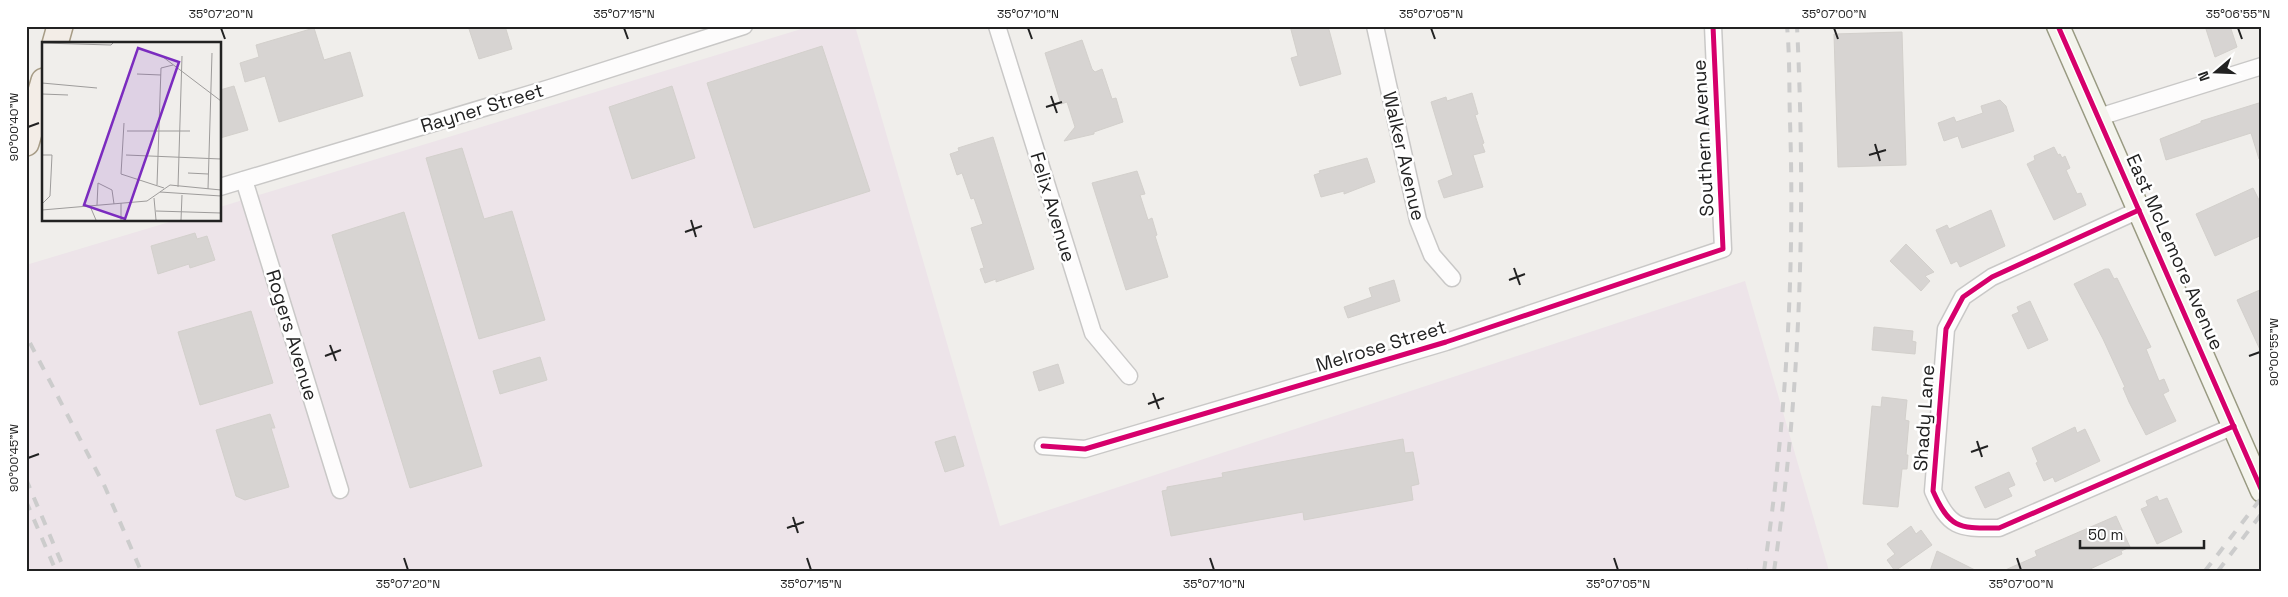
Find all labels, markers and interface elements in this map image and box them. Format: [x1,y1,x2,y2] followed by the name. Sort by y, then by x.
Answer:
[189,6,253,22] text: 35°07'20"N
[593,6,655,22] text: 35°07'15"N
[997,6,1059,22] text: 35°07'10"N
[1399,6,1463,22] text: 35°07'05"N
[1802,6,1866,22] text: 35°07'00"N
[2206,6,2270,22] text: 35°06'55"N
[42,42,221,221] inset map
[2190,48,2240,98] north arrow
[1686,59,1720,217] street label: Southern Avenue
[2194,69,2214,84] text: N
[417,77,547,139] street label: Rayner Street
[1377,89,1431,223] street label: Walker Avenue
[6,92,22,161] text: 90°00'40"W
[1024,149,1082,265] street label: Felix Avenue
[2120,150,2230,354] street label: East McLemore Avenue
[260,266,324,404] street label: Rogers Avenue
[1313,314,1449,378] street label: Melrose Street
[2266,318,2282,386] text: 90°00'55"W
[1908,364,1940,472] street label: Shady Lane
[6,424,22,492] text: 90°00'45"W
[2080,517,2204,549] scale bar
[2088,525,2123,544] text: 50 m
[376,576,440,592] text: 35°07'20"N
[780,576,842,592] text: 35°07'15"N
[1183,576,1245,592] text: 35°07'10"N
[1586,576,1650,592] text: 35°07'05"N
[1989,576,2053,592] text: 35°07'00"N

